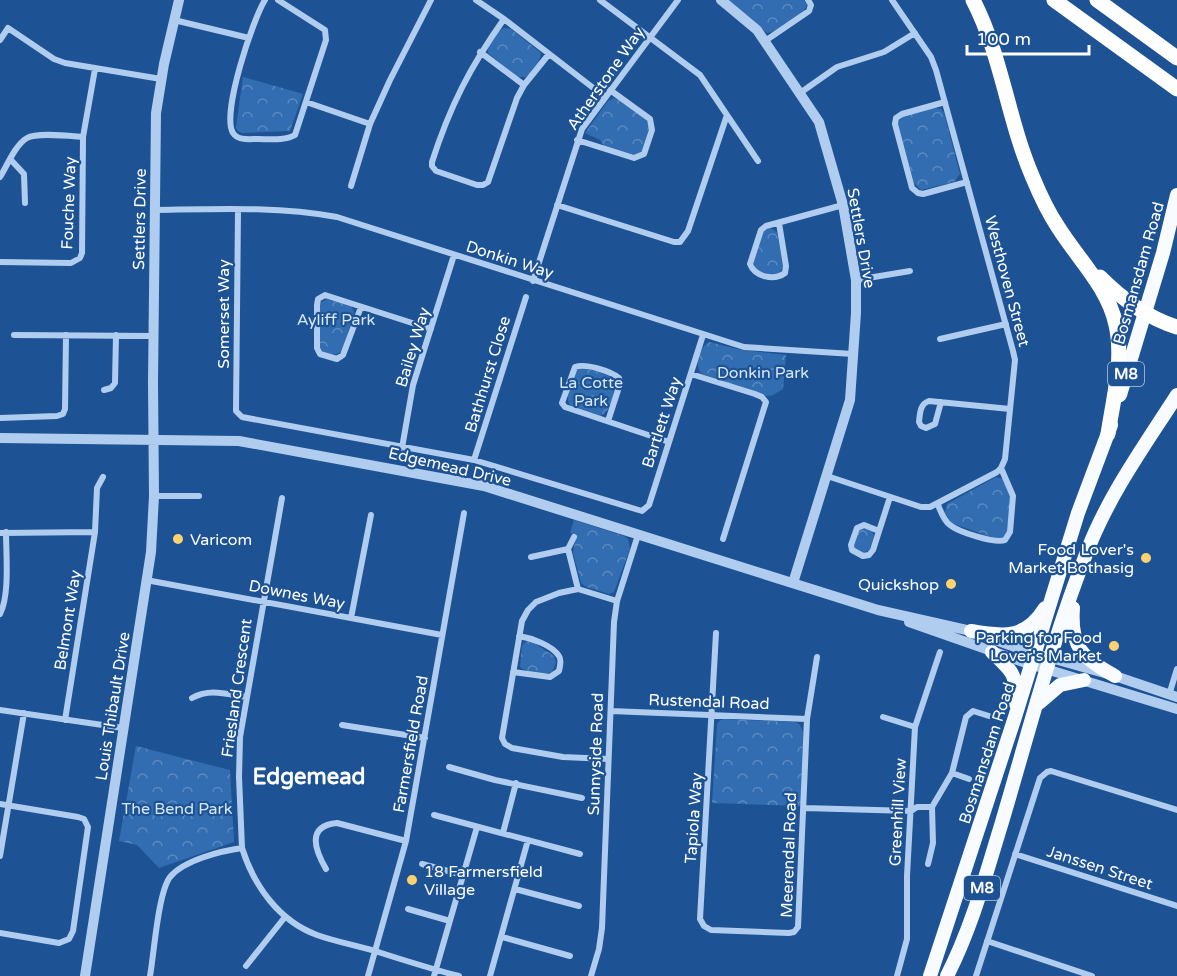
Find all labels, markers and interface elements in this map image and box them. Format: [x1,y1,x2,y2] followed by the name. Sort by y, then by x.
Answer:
[967,18,1088,56] scale bar
[563,23,649,134] street label: Atherstone Way
[976,28,1031,50] text: 100 m
[57,156,81,250] street label: Fouche Way
[129,168,151,270] street label: Settlers Drive
[842,186,880,290] street label: Settlers Drive
[1109,200,1169,347] street label: Bosmansdam Road
[980,214,1034,349] street label: Westhoven Street
[463,236,556,284] street label: Donkin Way
[214,259,234,369] street label: Somerset Way
[391,304,435,390] street label: Bailey Way
[297,310,376,330] park label: Ayliff Park
[461,314,515,435] street label: Bathhurst Close
[1108,362,1144,386] road number: M8
[717,363,809,383] park label: Donkin Park
[559,373,623,411] park label: La Cotte Park
[638,374,686,470] street label: Bartlett Way
[386,443,513,491] street label: Edgemead Drive
[190,530,252,550] place label: Varicom
[171,532,185,546] marker: Varicom
[1008,540,1134,578] place label: Food Lover's Market Bothasig
[1139,551,1153,565] marker: Food Lover's Market Bothasig
[50,568,86,672] street label: Belmont Way
[858,575,939,595] place label: Quickshop
[247,576,347,614] street label: Downes Way
[944,577,958,591] marker: Quickshop
[217,617,257,759] street label: Friesland Crescent
[976,628,1102,666] place label: Parking for Food Lover's Market
[91,630,135,782] street label: Louis Thibault Drive
[1107,639,1121,653] marker: Parking for Food Lover's Market
[389,674,433,814] street label: Farmersfield Road
[955,680,1019,827] street label: Bosmansdam Road
[648,690,770,714] street label: Rustendal Road
[584,692,608,816] street label: Sunnyside Road
[885,757,911,867] street label: Greenhill View
[253,764,365,790] district label: Edgemead
[681,771,707,864] street label: Tapiola Way
[777,792,801,918] street label: Meerendal Road
[122,799,233,819] park label: The Bend Park
[1044,841,1155,894] street label: Janssen Street
[424,862,543,900] place label: 18 Farmersfield Village
[405,873,419,887] marker: 18 Farmersfield Village
[964,876,1000,900] road number: M8

